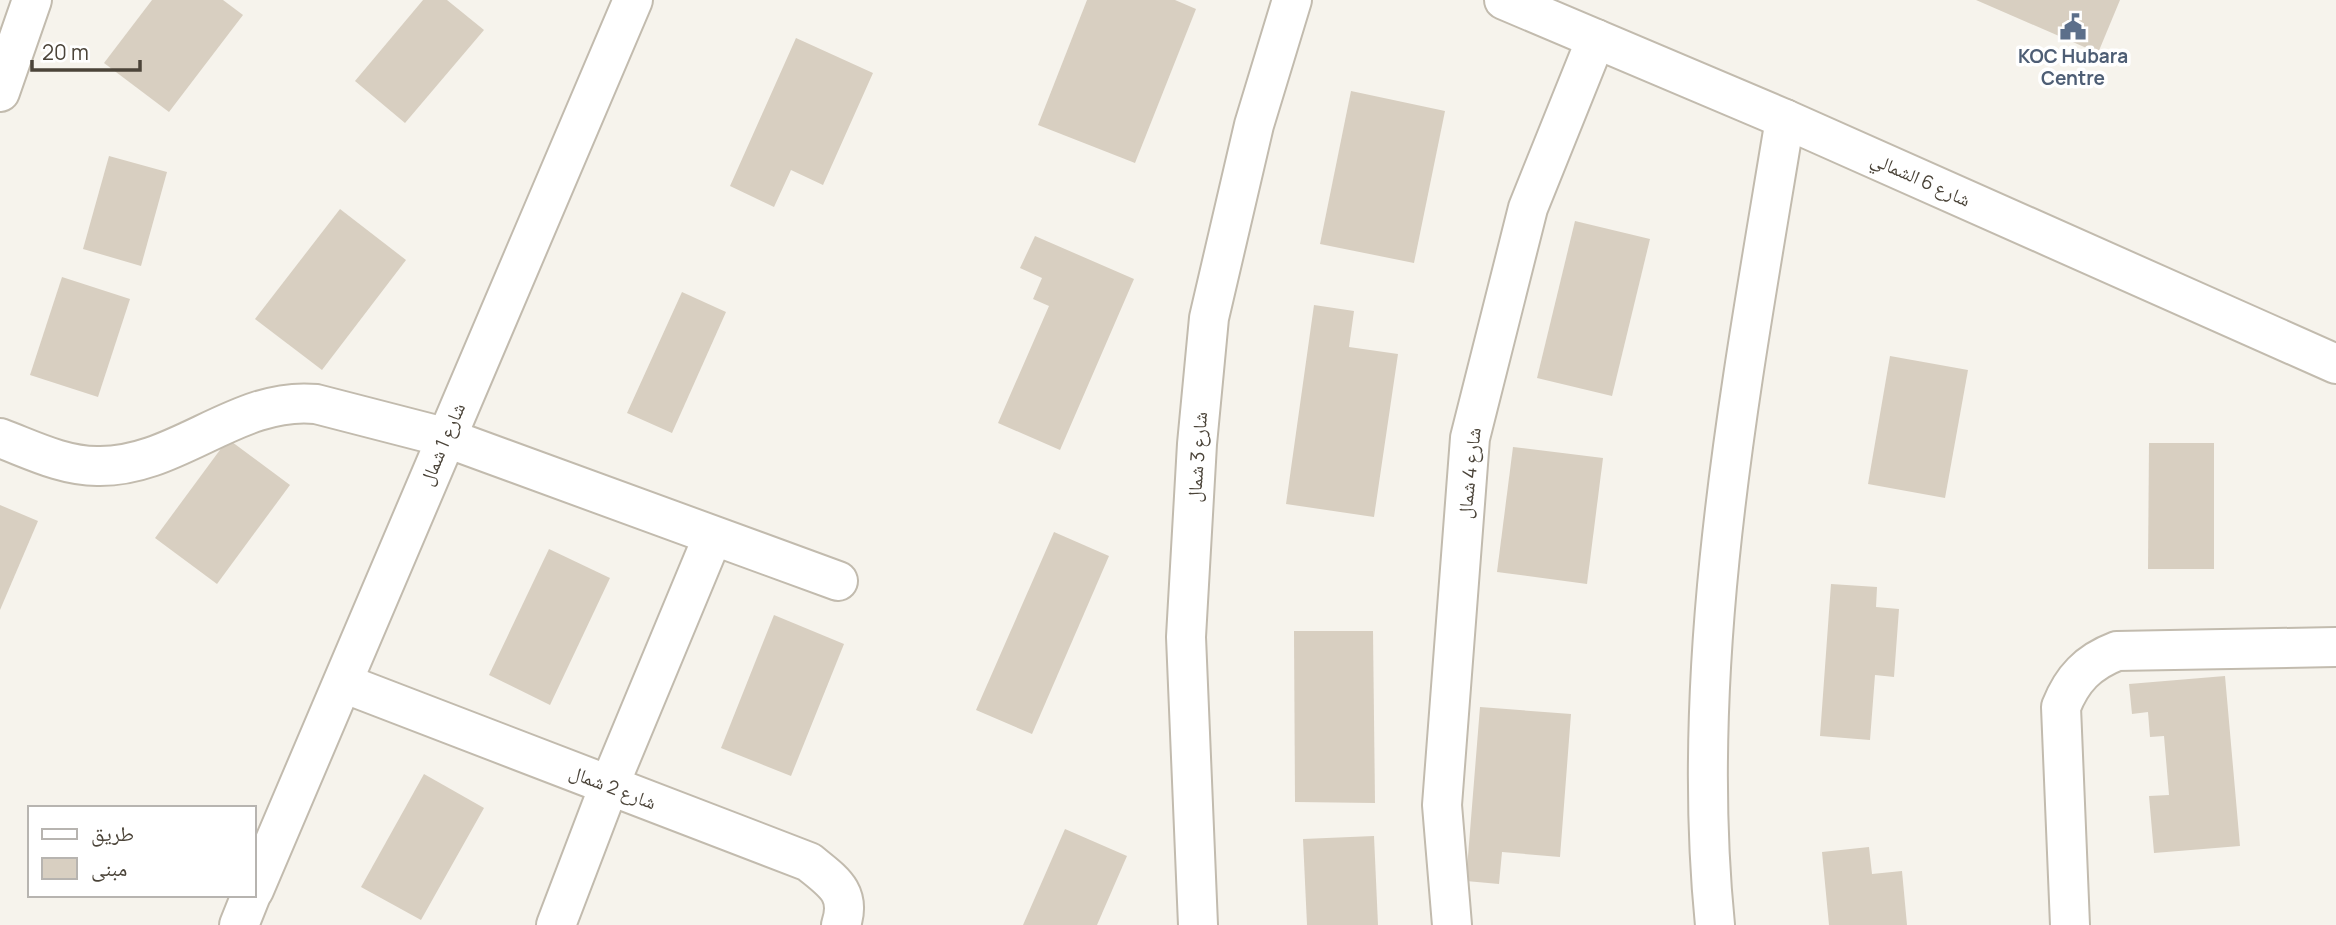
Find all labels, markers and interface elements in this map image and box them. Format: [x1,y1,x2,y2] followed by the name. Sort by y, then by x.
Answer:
[2058,12,2088,42] public building icon: KOC Hubara Centre
[32,28,140,72] scale bar
[42,38,89,66] text: 20 m
[2018,43,2128,91] place label: KOC Hubara Centre
[1866,145,1975,215] street label: شارع 6 الشمالي
[413,399,471,489] street label: شارع 1 شمال
[1181,411,1213,503] street label: شارع 3 شمال
[1451,426,1487,520] street label: شارع 4 شمال
[566,759,660,815] street label: شارع 2 شمال
[28,806,256,897] legend
[91,819,134,847] text: طريق
[91,854,127,882] text: مبنى

